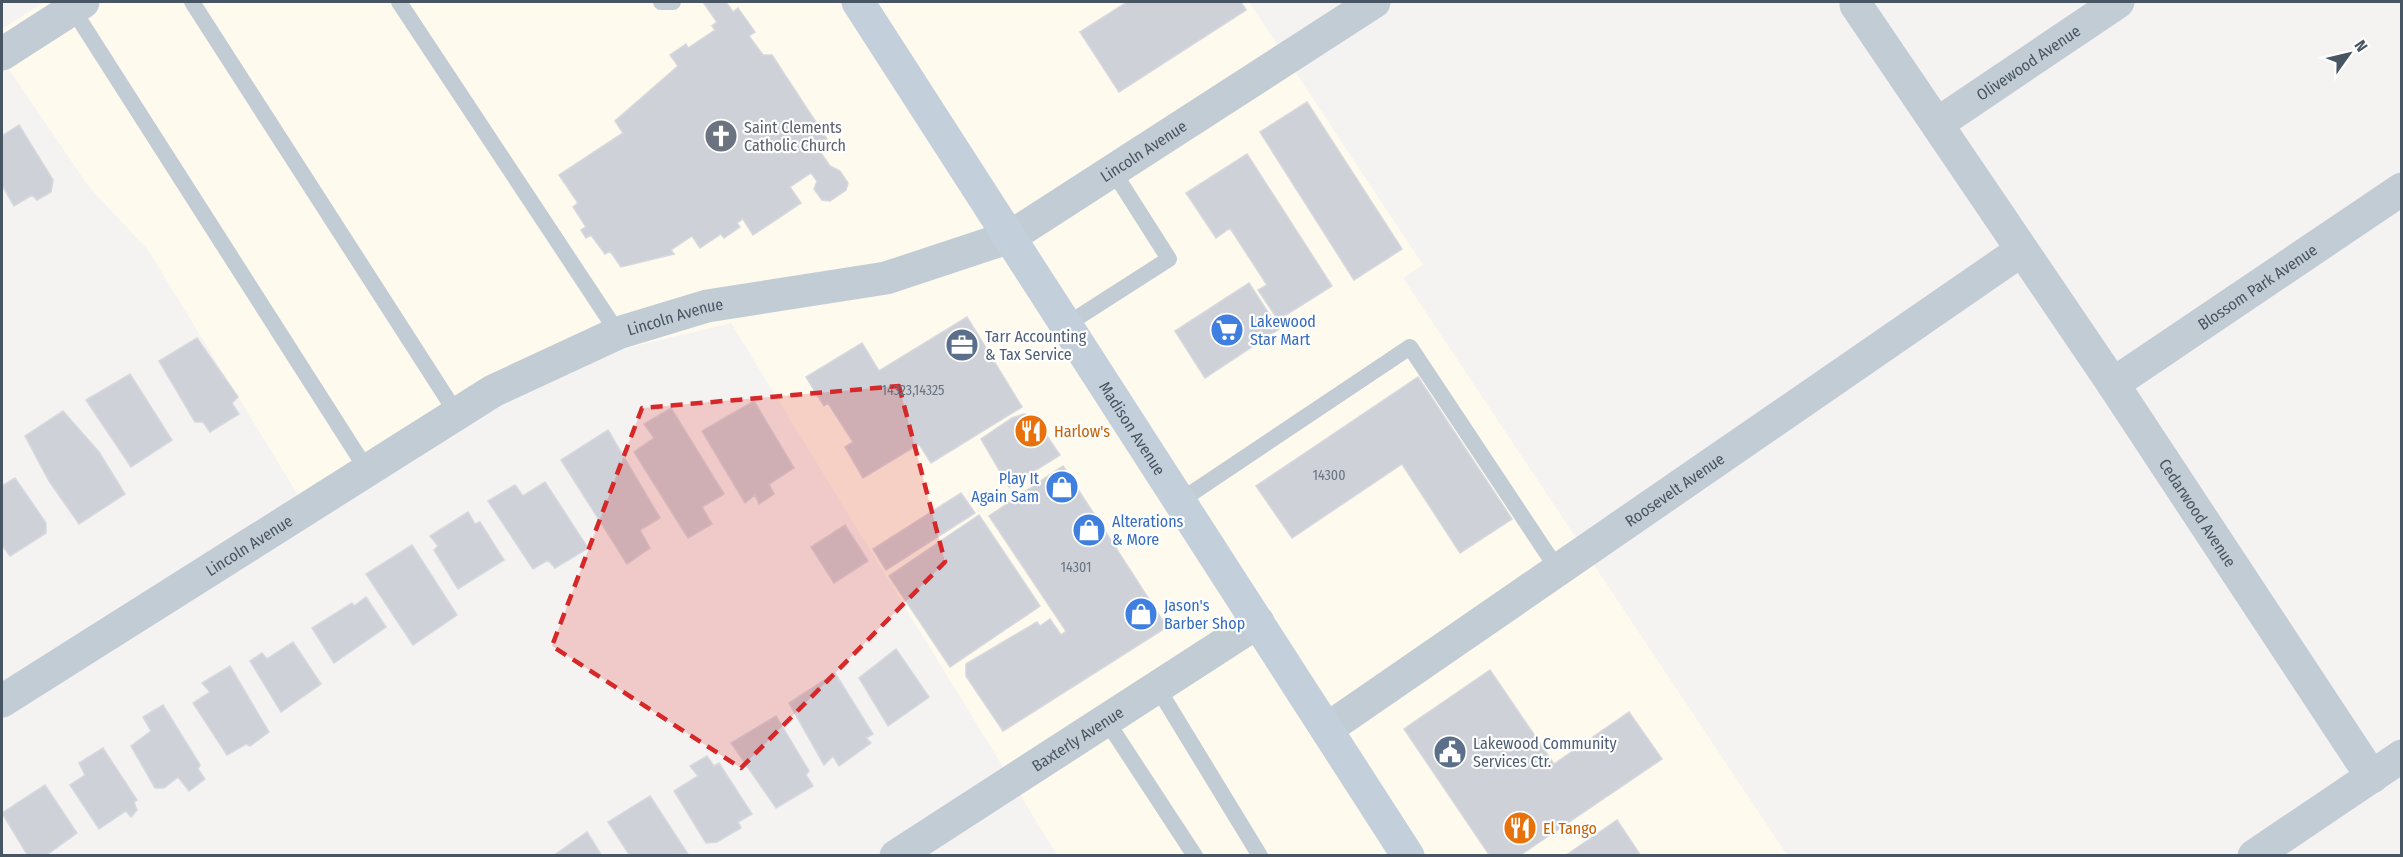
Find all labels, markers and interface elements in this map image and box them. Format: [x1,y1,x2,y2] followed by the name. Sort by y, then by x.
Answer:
[1973,21,2084,104] street label: Olivewood Avenue
[2319,24,2379,84] north arrow
[2350,37,2372,55] text: N
[1097,116,1190,186] street label: Lincoln Avenue
[703,118,739,154] church icon: Saint Clements Catholic Church
[744,118,846,155] place label: Saint Clements Catholic Church
[2194,240,2321,334] street label: Blossom Park Avenue
[625,294,724,339] street label: Lincoln Avenue
[1209,312,1245,348] supermarket icon: Lakewood Star Mart
[1250,312,1316,349] place label: Lakewood Star Mart
[944,327,980,363] office icon: Tarr Accounting & Tax Service
[985,327,1087,364] place label: Tarr Accounting & Tax Service
[1095,378,1170,479] street label: Madison Avenue
[881,382,945,399] house number: 14323,14325
[1013,413,1049,449] restaurant icon: Harlow's
[1054,422,1110,441] place label: Harlow's
[1621,449,1728,530] street label: Roosevelt Avenue
[2155,455,2240,570] street label: Cedarwood Avenue
[1313,467,1345,484] house number: 14300
[971,469,1040,506] place label: Play It Again Sam
[1044,469,1080,505] shop icon: Play It Again Sam
[202,511,296,580] street label: Lincoln Avenue
[1071,512,1107,548] shop icon: Alterations & More
[1112,512,1184,549] place label: Alterations & More
[1061,559,1091,576] house number: 14301
[1123,596,1159,632] shop icon: Jason's Barber Shop
[1164,596,1245,633] place label: Jason's Barber Shop
[1028,702,1127,775] street label: Baxterly Avenue
[1432,734,1468,770] public building icon: Lakewood Community Services Ctr.
[1473,734,1618,771] place label: Lakewood Community Services Ctr.
[1502,810,1538,846] restaurant icon: El Tango
[1543,819,1597,838] place label: El Tango

